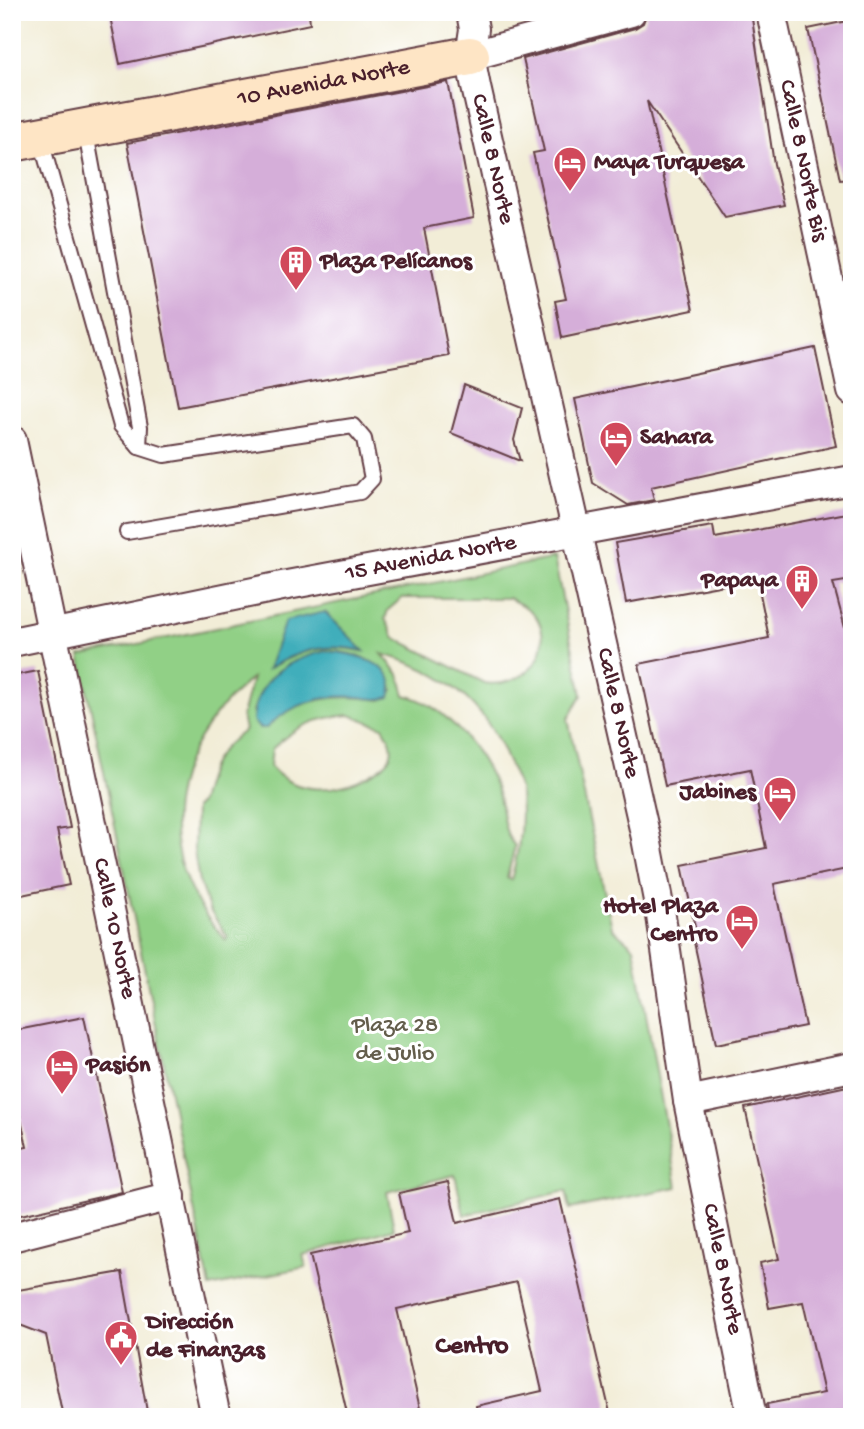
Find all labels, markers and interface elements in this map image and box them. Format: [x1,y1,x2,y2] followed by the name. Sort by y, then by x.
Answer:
[234,53,413,114] street label: 10 Avenida Norte
[771,77,834,245] street label: Calle 8 Norte Bis
[464,91,521,228] street label: Calle 8 Norte
[551,144,589,193] hotel icon: Maya Turquesa
[594,149,746,178] place label: Maya Turquesa
[277,243,315,292] building icon: Plaza Pelícanos
[318,248,473,277] place label: Plaza Pelícanos
[597,419,635,468] hotel icon: Sahara
[640,424,714,453] place label: Sahara
[342,528,519,589] street label: 15 Avenida Norte
[783,562,821,611] building icon: Papaya
[699,567,780,596] place label: Papaya
[589,645,647,782] street label: Calle 8 Norte
[761,774,799,823] hotel icon: Jabines
[678,779,757,808] place label: Jabines
[85,856,143,1002] street label: Calle 10 Norte
[603,893,720,950] place label: Hotel Plaza Centro
[723,902,761,951] hotel icon: Hotel Plaza Centro
[351,1012,438,1069] park label: Plaza 28 de Julio
[43,1047,81,1096] hotel icon: Pasión
[84,1052,151,1081] place label: Pasión
[695,1201,750,1338] street label: Calle 8 Norte
[144,1309,266,1366] place label: Dirección de Finanzas
[102,1318,140,1367] public building icon: Dirección de Finanzas
[435,1332,509,1363] district label: Centro

